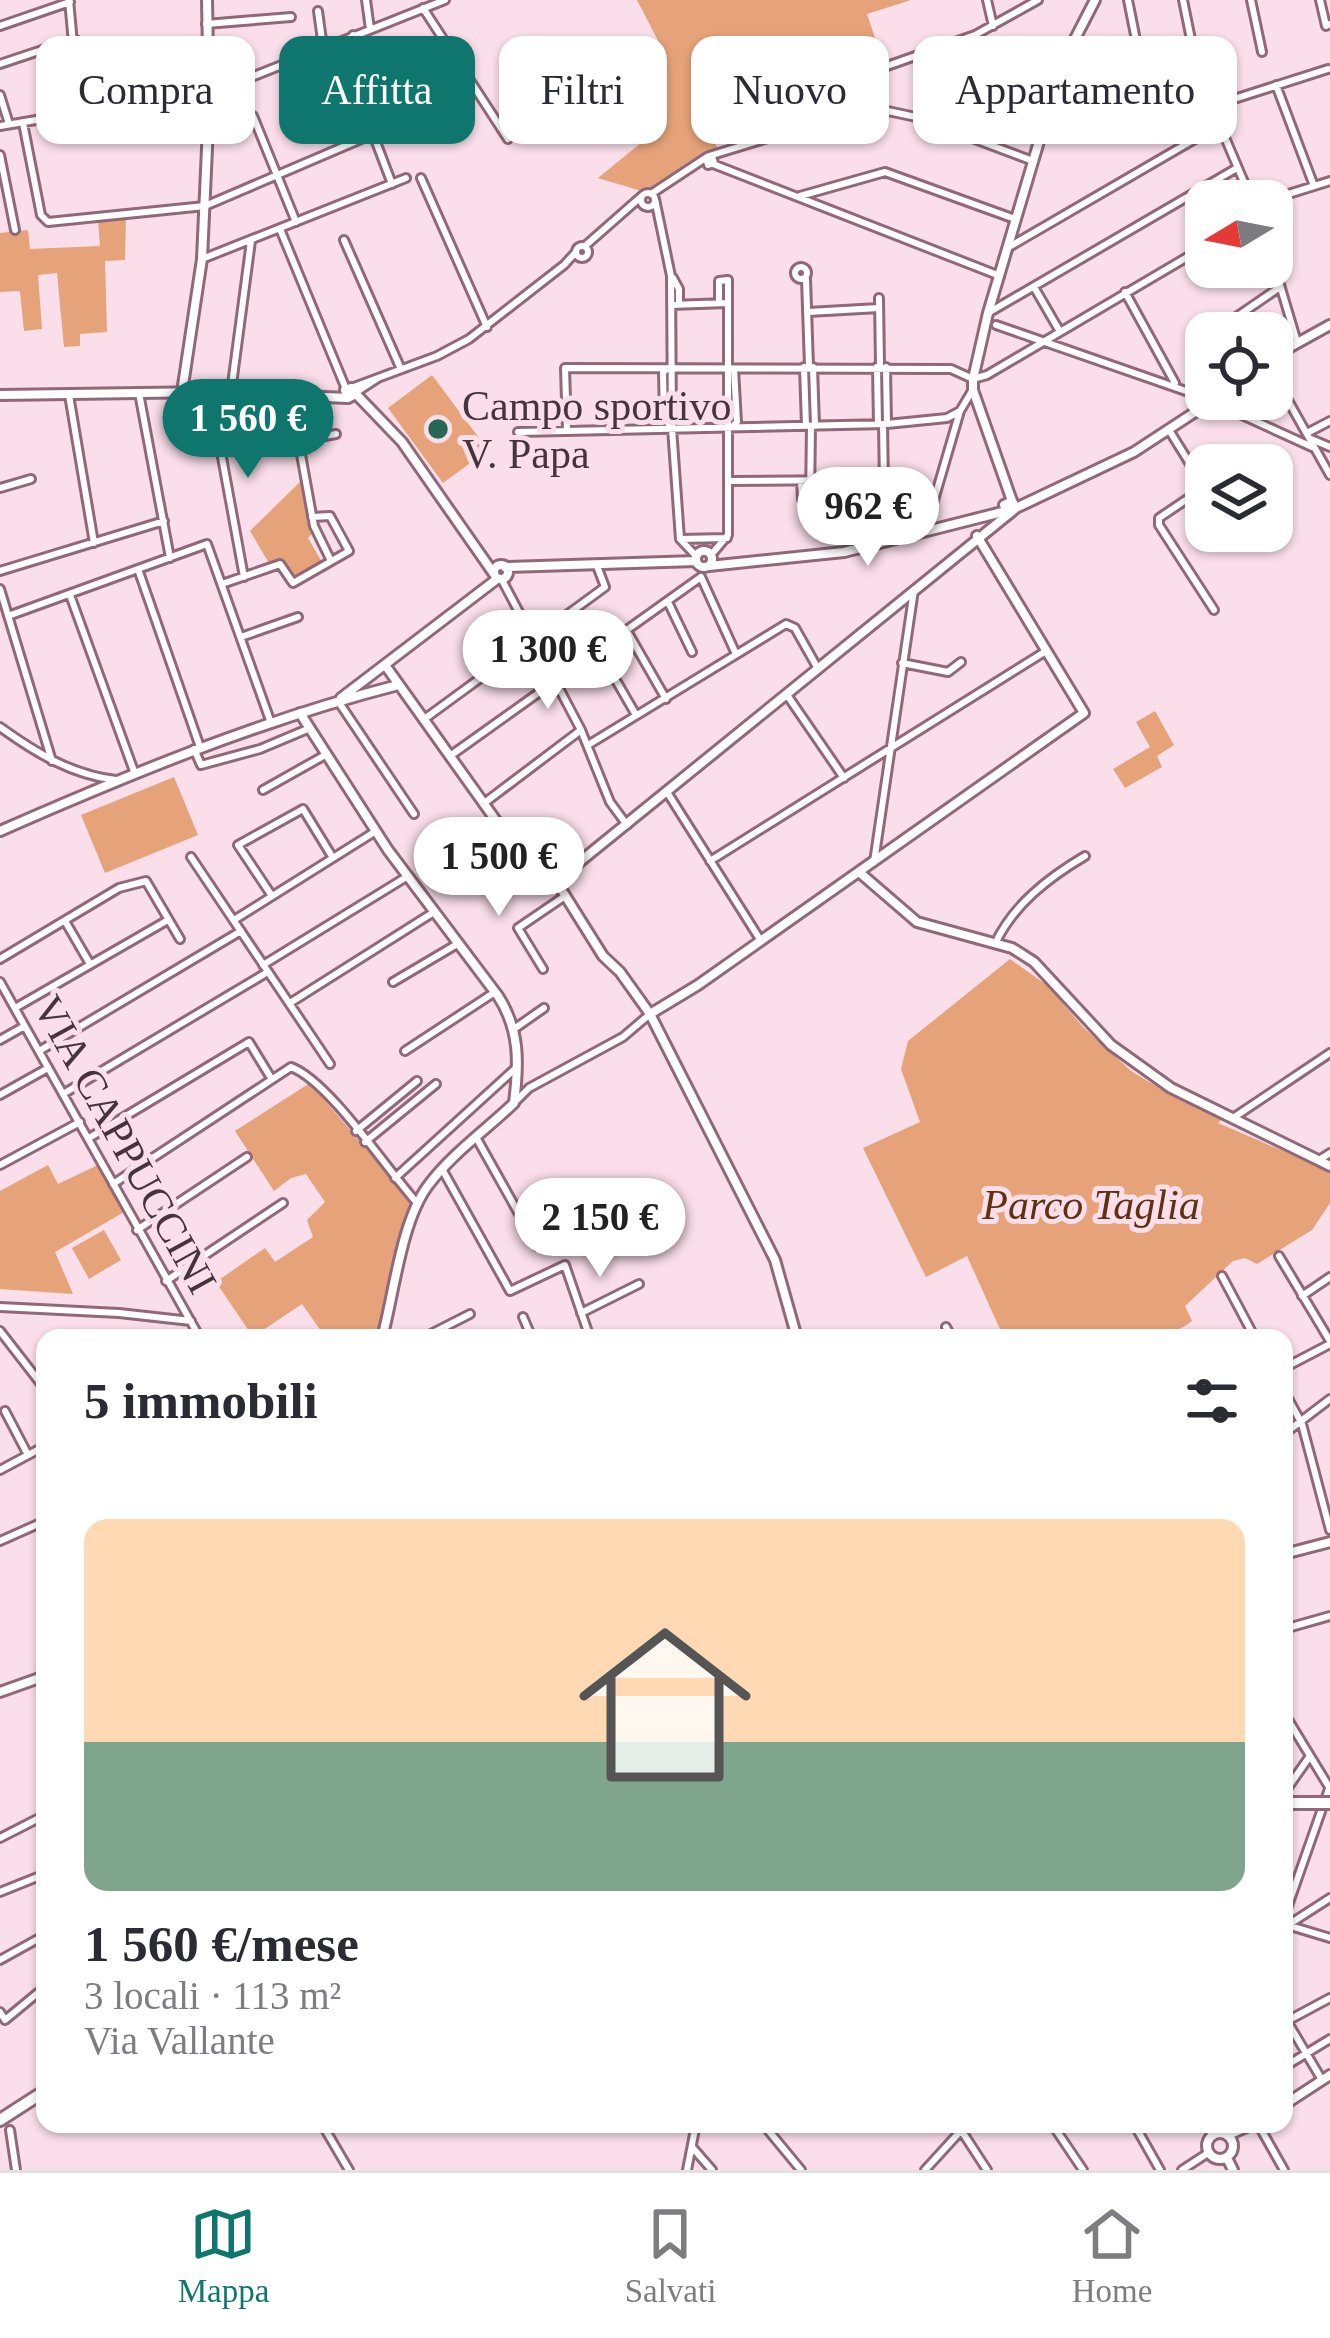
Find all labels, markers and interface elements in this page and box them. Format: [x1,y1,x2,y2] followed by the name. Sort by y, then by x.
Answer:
[36,36,255,144] chip: Compra
[279,36,475,144] chip: Affitta
[499,36,667,144] chip: Filtri
[691,36,889,144] chip: Nuovo
[913,36,1237,144] chip: Appartamento
[1185,180,1293,288] north arrow
[1185,180,1293,552] map controls
[1185,312,1293,420] button: locate
[137,379,359,481] pin: 1 560 €
[462,383,732,477] place label: Campo sportivo V. Papa
[190,396,307,439] text: 1 560 €
[425,416,451,442] marker: Campo sportivo V. Papa
[1185,444,1293,552] button: layers
[784,467,952,569] pin: 962 €
[824,484,912,527] text: 962 €
[437,610,659,712] pin: 1 300 €
[490,627,607,670] text: 1 300 €
[388,817,610,919] pin: 1 500 €
[441,834,558,877] text: 1 500 €
[24,988,226,1301] street label: VIA CAPPUCCINI
[489,1178,711,1280] pin: 2 150 €
[981,1182,1200,1228] park label: Parco Taglia
[542,1195,659,1238] text: 2 150 €
[1179,1368,1245,1434] icon: filters
[84,1373,318,1429] text: 5 immobili
[557,1597,773,1813] icon: home
[84,1916,359,1972] text: 1 560 €/mese
[84,1974,341,2017] text: 3 locali · 113 m²
[84,2019,275,2062] text: Via Vallante
[178,2201,269,2310] tab: Mappa
[625,2201,716,2310] tab: Salvati
[1072,2201,1152,2310] tab: Home

